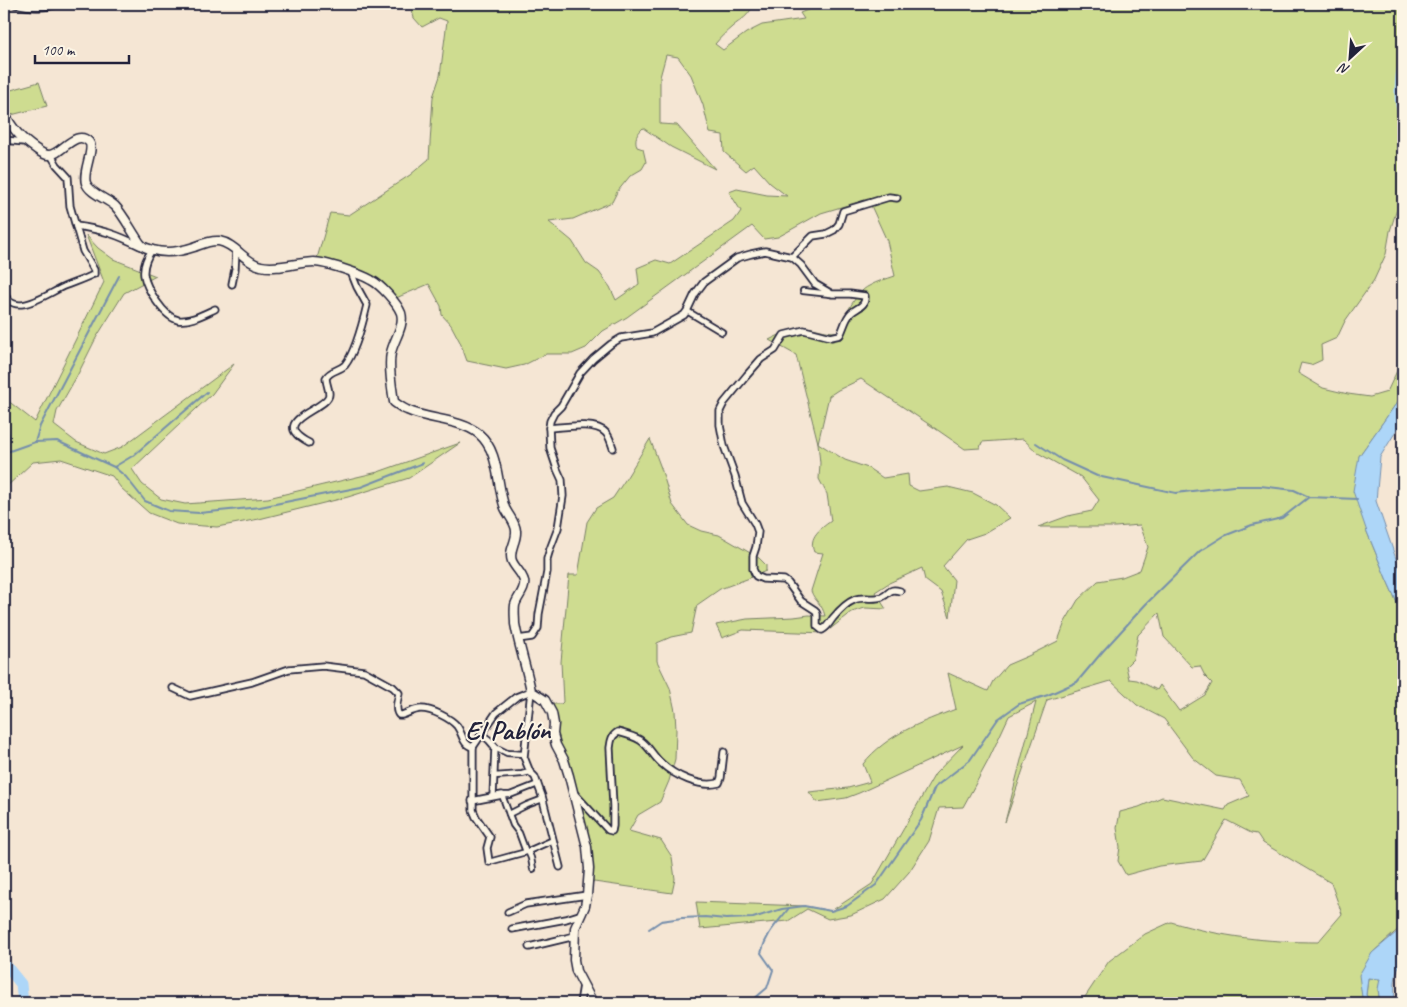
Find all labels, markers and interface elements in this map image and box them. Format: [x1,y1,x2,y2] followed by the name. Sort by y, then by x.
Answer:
[35,32,129,64] scale bar
[1324,32,1374,82] north arrow
[42,41,76,60] text: 100 m
[1335,59,1352,79] text: N
[466,714,551,747] district label: El Pablón

